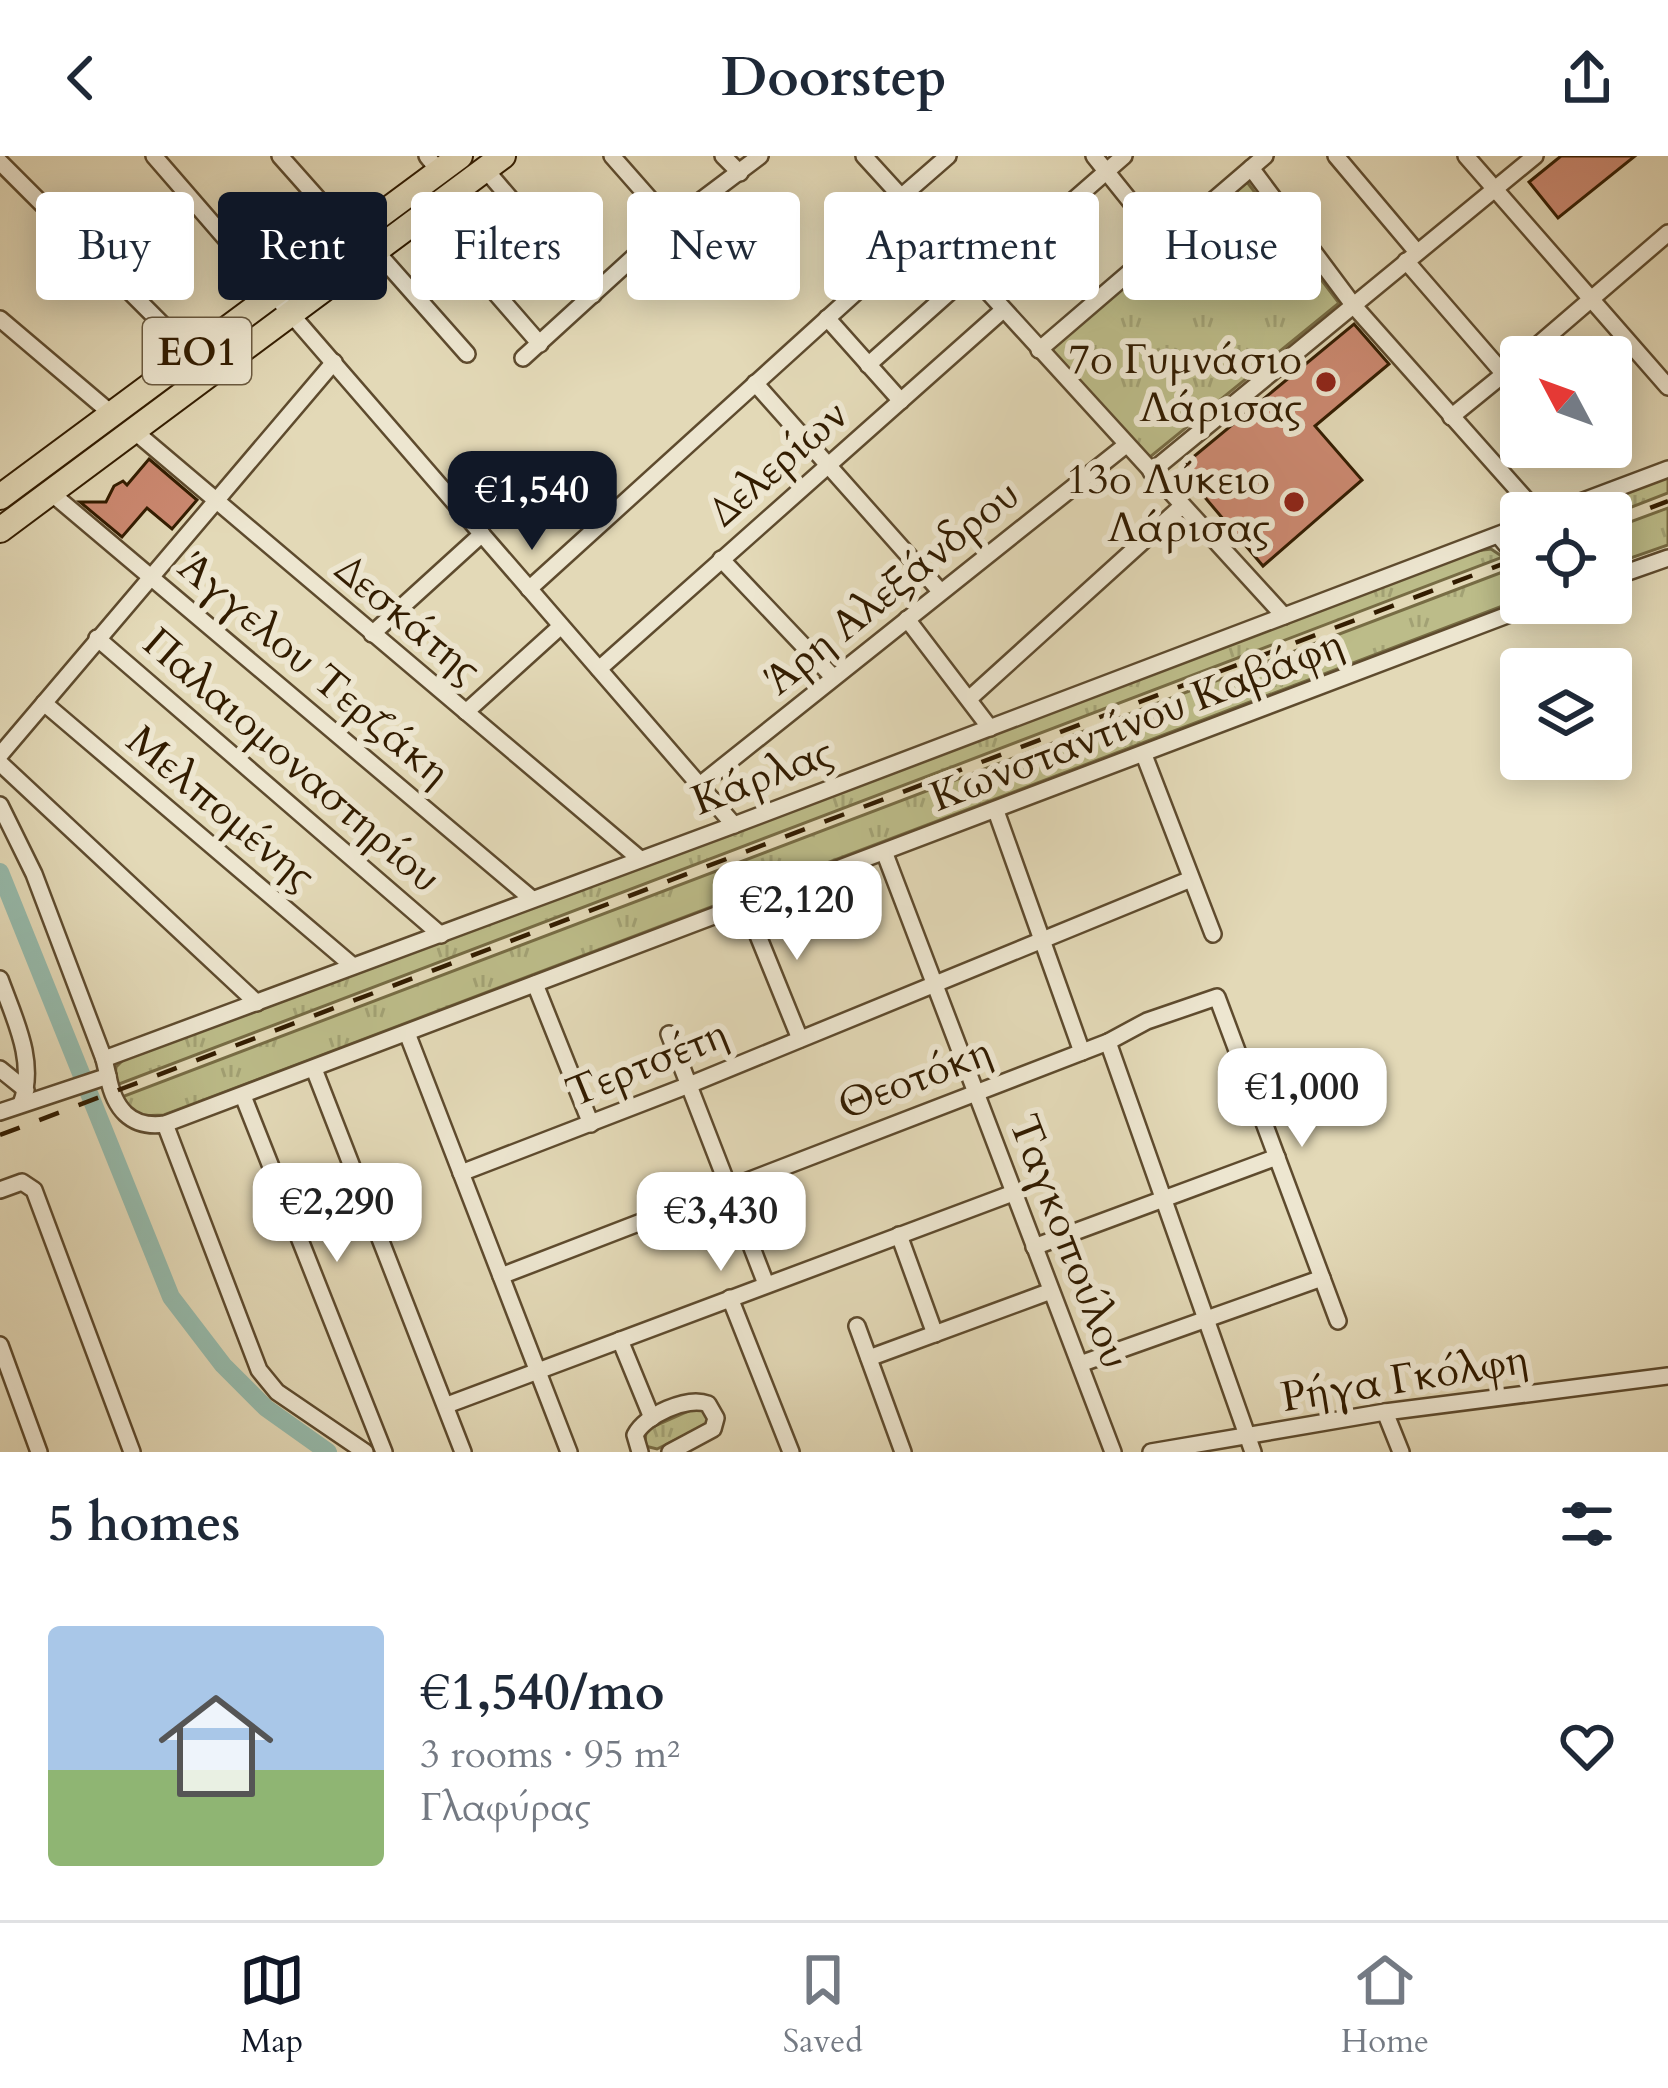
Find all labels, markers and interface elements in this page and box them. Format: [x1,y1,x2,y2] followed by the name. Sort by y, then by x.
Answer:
[721,42,947,115] text: Doorstep
[48,45,114,111] icon: back
[1554,45,1620,111] icon: share
[36,192,194,300] chip: Buy
[218,192,387,300] chip: Rent
[411,192,603,300] chip: Filters
[627,192,800,300] chip: New
[824,192,1099,300] chip: Apartment
[1123,192,1321,300] chip: House
[143,318,251,384] road number: ΕΟ1
[1068,331,1302,436] place label: 7ο Γυμνάσιο Λάρισας
[1500,336,1632,468] north arrow
[1500,336,1632,780] map controls
[1313,369,1339,395] marker: 7ο Γυμνάσιο Λάρισας
[696,387,860,540] street label: Δελερίων
[434,451,630,553] pin: €1,540
[1066,451,1270,556] place label: 13ο Λύκειο Λάρισας
[475,463,589,516] text: €1,540
[752,466,1032,708] street label: Άρη Αλεξάνδρου
[1281,489,1307,515] marker: 13ο Λύκειο Λάρισας
[1500,492,1632,624] button: locate
[166,539,462,800] street label: Άγγελου Τερζάκη
[323,541,493,697] street label: Δεσκάτης
[131,615,453,905] street label: Παλαιομοναστηρίου
[922,615,1351,825] street label: Κωνσταντίνου Καβάφη
[1500,648,1632,780] button: layers
[115,712,327,904] street label: Μελπομένης
[684,723,841,829] street label: Κάρλας
[699,861,895,963] pin: €2,120
[740,873,854,926] text: €2,120
[557,1005,736,1122] street label: Τερτσέτη
[830,1023,999,1134] street label: Θεοτόκη
[1204,1048,1400,1150] pin: €1,000
[1245,1060,1359,1113] text: €1,000
[995,1107,1144,1377] street label: Ταγκοπούλου
[239,1163,435,1265] pin: €2,290
[623,1172,819,1274] pin: €3,430
[280,1175,394,1228] text: €2,290
[664,1184,778,1237] text: €3,430
[1277,1331,1532,1426] street label: Ρήγα Γκόλφη
[48,1489,240,1559] text: 5 homes
[1554,1491,1620,1557] icon: filters
[420,1658,665,1728] text: €1,540/mo
[144,1674,288,1818] icon: home
[1554,1713,1620,1779] icon: heart
[420,1728,680,1781] text: 3 rooms · 95 m²
[420,1781,591,1834] text: Γλαφύρας
[239,1947,305,2064] tab: Map
[783,1947,863,2064] tab: Saved
[1341,1947,1429,2064] tab: Home

